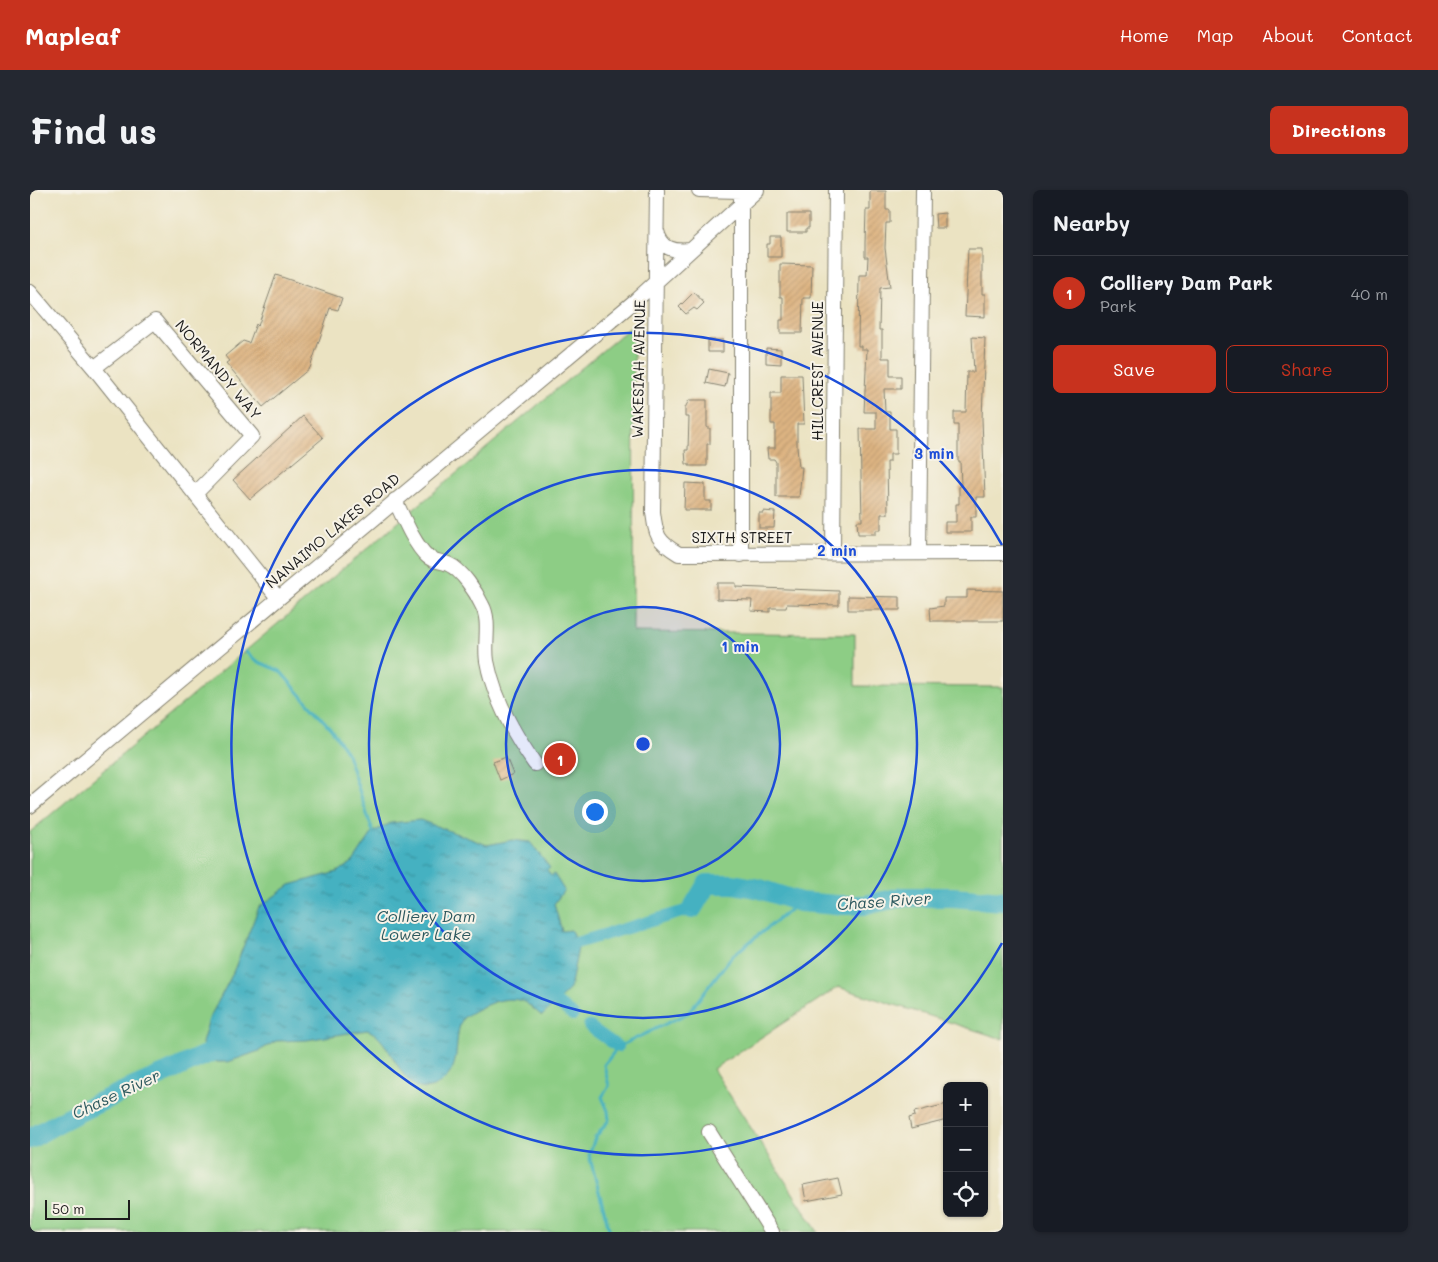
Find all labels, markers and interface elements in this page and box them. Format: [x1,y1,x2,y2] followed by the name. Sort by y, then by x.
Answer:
[25,20,120,51] text: Mapleaf
[1120,23,1169,47] text: Home
[1197,23,1233,47] text: Map
[1261,23,1314,47] text: About
[1342,23,1413,47] text: Contact
[1270,106,1408,154] button: Directions
[30,107,157,153] text: Find us
[1053,209,1130,236] text: Nearby
[1100,270,1273,295] text: Colliery Dam Park
[1065,283,1073,304] text: 1
[1351,283,1388,304] text: 40 m
[1100,295,1136,316] text: Park
[627,299,649,438] street label: WAKESIAH AVENUE
[807,301,827,441] street label: HILLCREST AVENUE
[171,315,266,423] street label: NORMANDY WAY
[1053,345,1216,393] button: Save
[1226,345,1388,393] button: Share
[914,443,954,463] text: 3 min
[261,468,404,592] street label: NANAIMO LAKES ROAD
[692,527,792,547] street label: SIXTH STREET
[817,540,857,560] text: 2 min
[721,636,759,656] text: 1 min
[634,735,652,753] centre of rings
[544,740,576,778] pin: 1
[582,799,608,825] your location
[836,887,932,914] water label: Chase River
[377,905,475,944] water label: Colliery Dam Lower Lake
[68,1064,163,1123] water label: Chase River
[943,1082,988,1217] map controls
[943,1082,988,1127] button: +
[943,1127,988,1172] button: −
[943,1172,988,1217] button: locate
[45,1197,130,1220] scale bar
[52,1199,84,1218] text: 50 m

